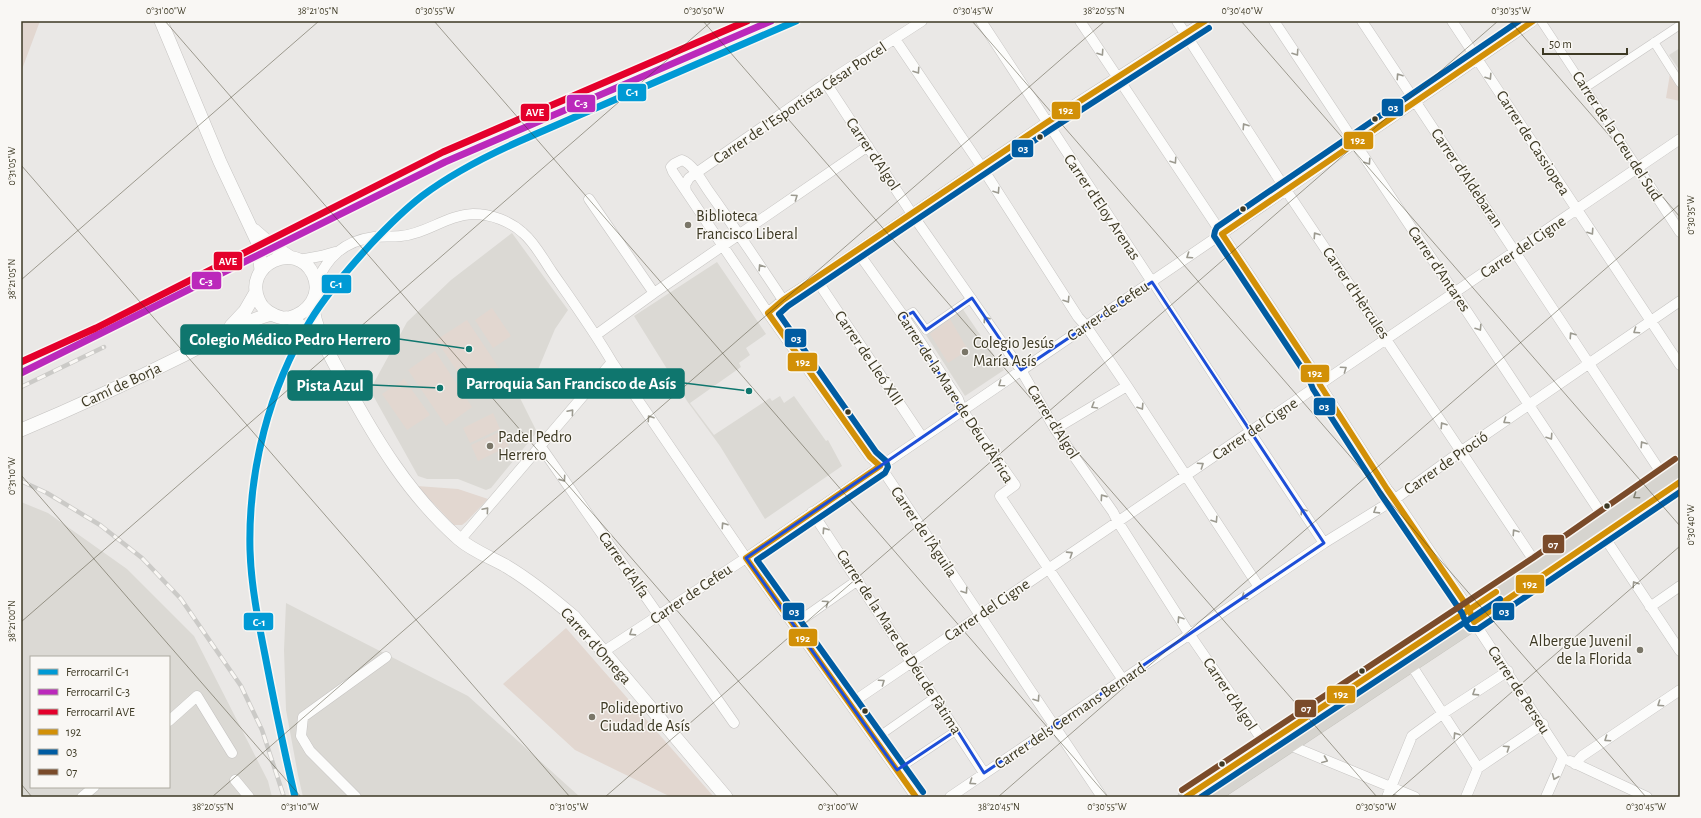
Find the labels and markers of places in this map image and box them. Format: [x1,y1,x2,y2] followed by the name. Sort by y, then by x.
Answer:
[1370,114,1380,124] unlabelled marker
[1035,132,1045,142] unlabelled marker
[1238,204,1248,214] unlabelled marker
[696,208,798,242] place label: Biblioteca Francisco Liberal
[683,220,693,230] marker: Biblioteca Francisco Liberal
[181,325,399,354] callout: Colegio Médico Pedro Herrero
[973,335,1054,369] place label: Colegio Jesús María Asís
[960,347,970,357] marker: Colegio Jesús María Asís
[458,369,684,398] callout: Parroquia San Francisco de Asís
[288,371,372,400] callout: Pista Azul
[843,407,853,417] unlabelled marker
[498,429,572,463] place label: Padel Pedro Herrero
[485,441,495,451] marker: Padel Pedro Herrero
[1602,501,1612,511] unlabelled marker
[1529,633,1632,667] place label: Albergue Juvenil de la Florida
[1635,645,1645,655] marker: Albergue Juvenil de la Florida
[1357,666,1367,676] unlabelled marker
[600,700,690,734] place label: Polideportivo Ciudad de Asís
[860,706,870,716] unlabelled marker
[587,712,597,722] marker: Polideportivo Ciudad de Asís
[1217,759,1227,769] unlabelled marker

